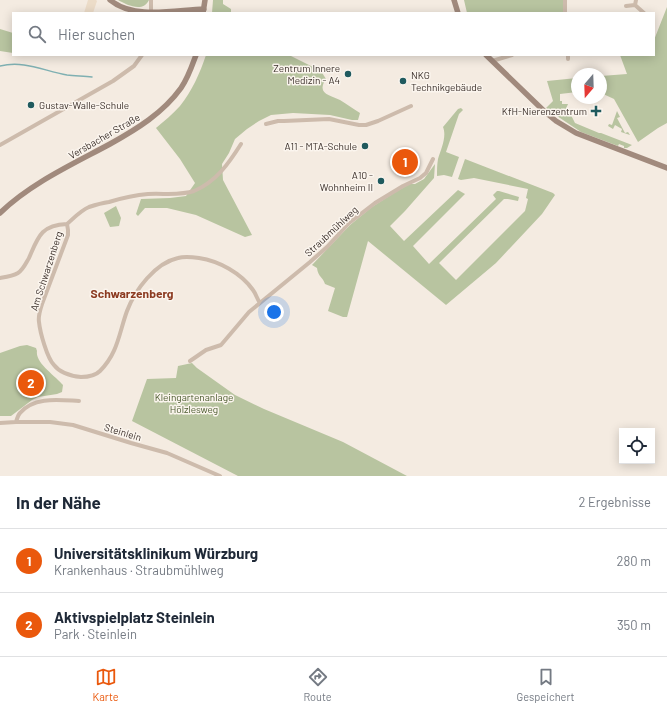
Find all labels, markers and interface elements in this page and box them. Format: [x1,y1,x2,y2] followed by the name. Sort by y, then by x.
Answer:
[12,12,655,56] search box
[26,23,48,45] icon: search
[58,25,135,43] text: Hier suchen
[273,62,340,86] place label: Zentrum Innere Medizin - A4
[571,68,607,104] north arrow
[343,69,353,79] marker: Zentrum Innere Medizin - A4
[411,69,482,93] place label: NKG Technikgebäude
[398,76,408,86] marker: NKG Technikgebäude
[39,99,129,111] place label: Gustav-Walle-Schule
[26,100,36,110] marker: Gustav-Walle-Schule
[502,105,587,117] place label: KfH-Nierenzentrum
[590,105,602,117] marker: KfH-Nierenzentrum
[66,111,142,161] street label: Versbacher Straße
[284,140,357,152] place label: A11 - MTA-Schule
[360,141,370,151] marker: A11 - MTA-Schule
[392,147,418,177] pin: 1
[320,169,373,193] place label: A10 - Wohnheim II
[376,176,386,186] marker: A10 - Wohnheim II
[302,203,360,259] street label: Straubmühlweg
[27,230,65,312] street label: Am Schwarzenberg
[91,286,174,300] district label: Schwarzenberg
[264,302,284,322] your location
[18,368,44,398] pin: 2
[155,391,233,415] park label: Kleingartenanlage Hölzlesweg
[103,421,143,443] street label: Steinlein
[619,428,655,464] map controls
[619,428,655,464] button: locate
[16,492,101,512] text: In der Nähe
[578,494,651,510] text: 2 Ergebnisse
[54,544,258,562] text: Universitätsklinikum Würzburg
[27,553,31,569] text: 1
[617,553,651,569] text: 280 m
[54,562,224,578] text: Krankenhaus · Straubmühlweg
[54,608,215,626] text: Aktivspielplatz Steinlein
[25,617,33,633] text: 2
[617,617,651,633] text: 350 m
[54,626,137,642] text: Park · Steinlein
[92,666,119,703] tab: Karte
[303,666,332,703] tab: Route
[517,666,575,703] tab: Gespeichert

